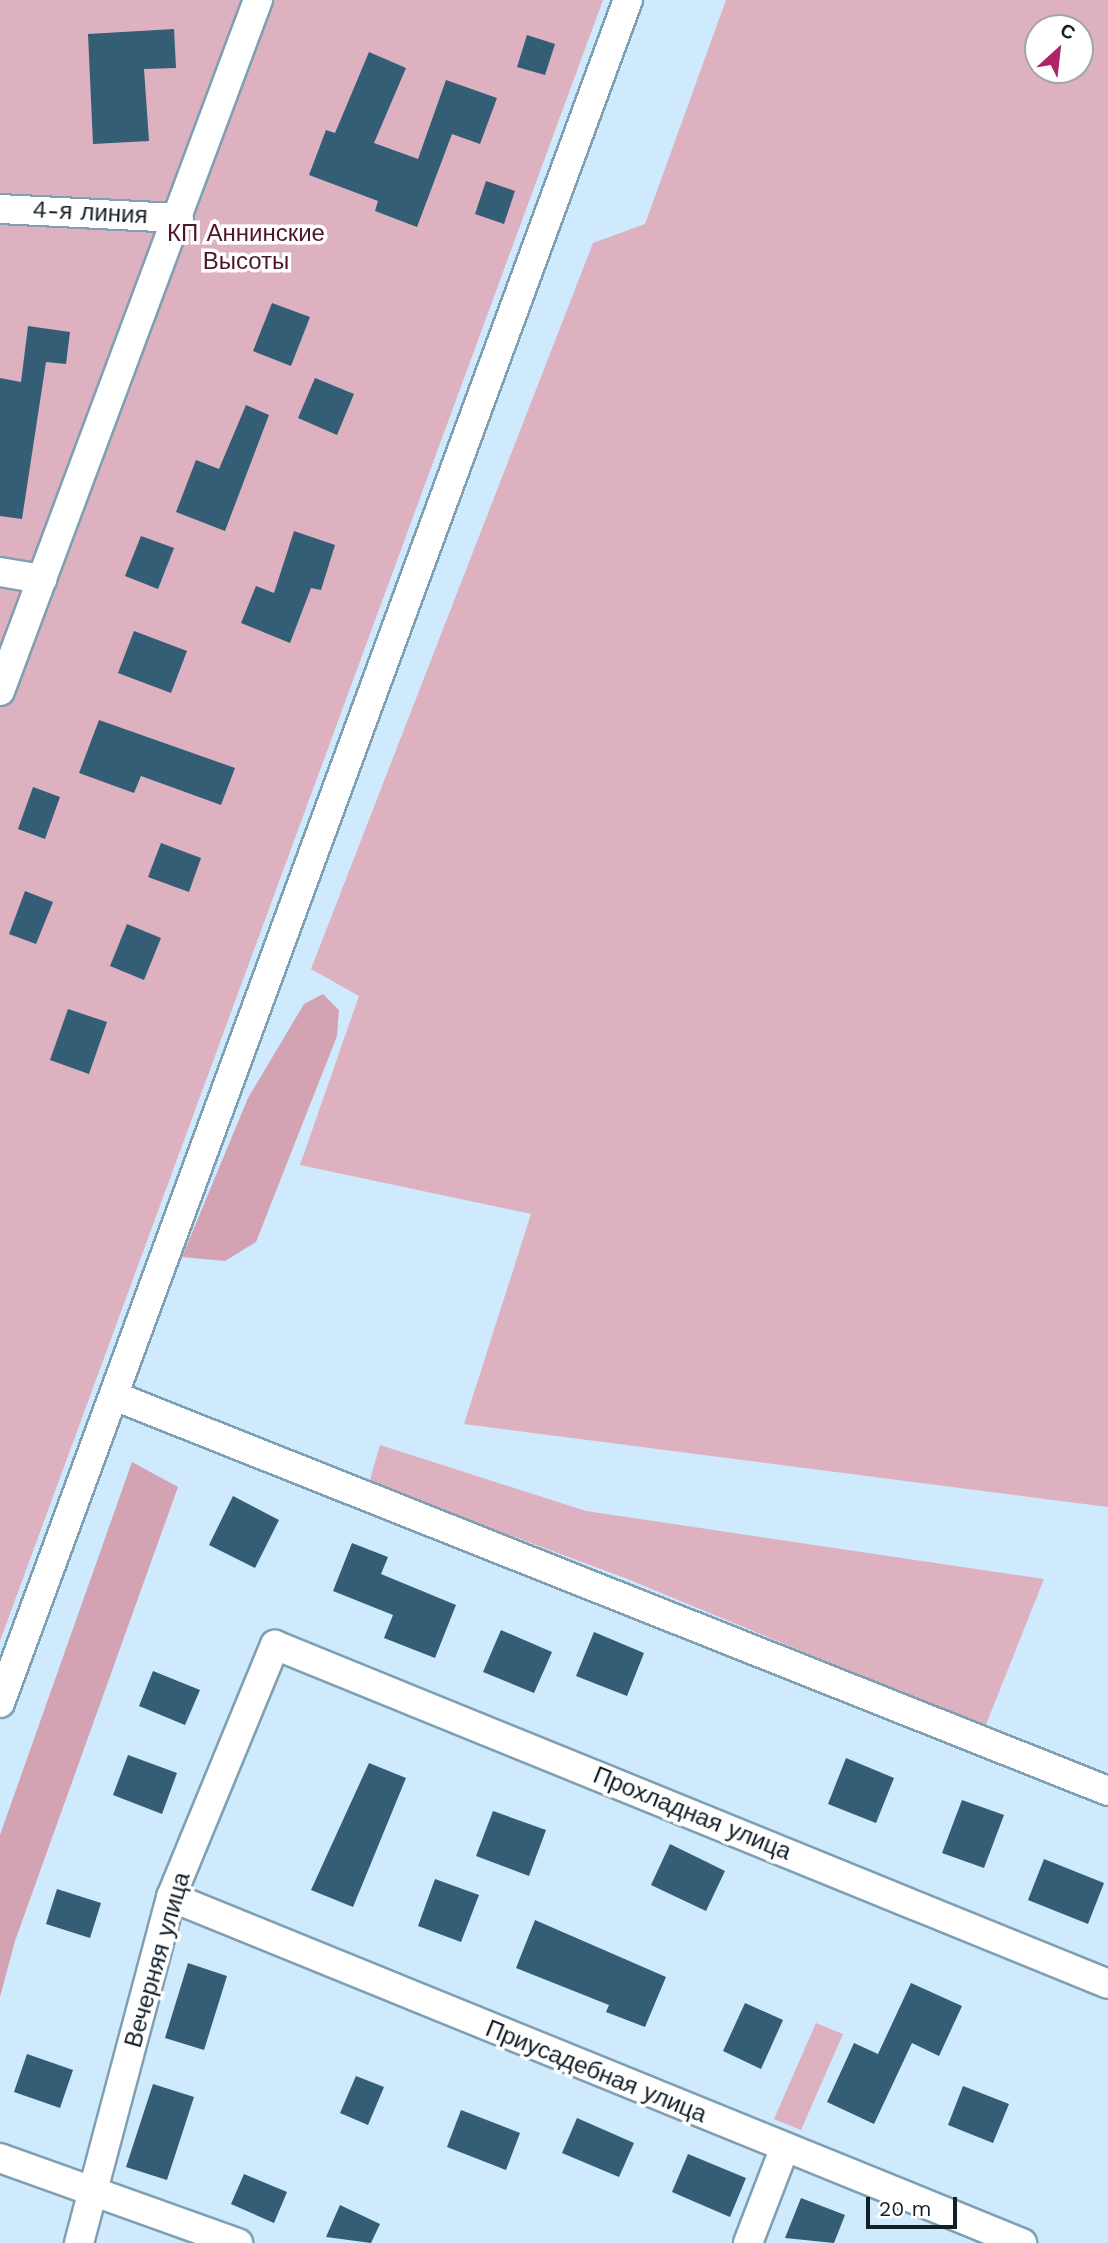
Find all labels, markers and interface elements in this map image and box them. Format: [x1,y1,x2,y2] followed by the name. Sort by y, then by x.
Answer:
[1024,14,1094,84] north arrow
[1057,18,1079,45] text: С
[32,196,148,230] street label: 4-я линия
[167,220,325,276] park label: КП Аннинские Высоты
[589,1761,795,1867] street label: Прохладная улица
[119,1869,197,2051] street label: Вечерняя улица
[481,2015,711,2129] street label: Приусадебная улица
[870,2184,961,2228] scale bar
[879,2196,931,2221] text: 20 m

